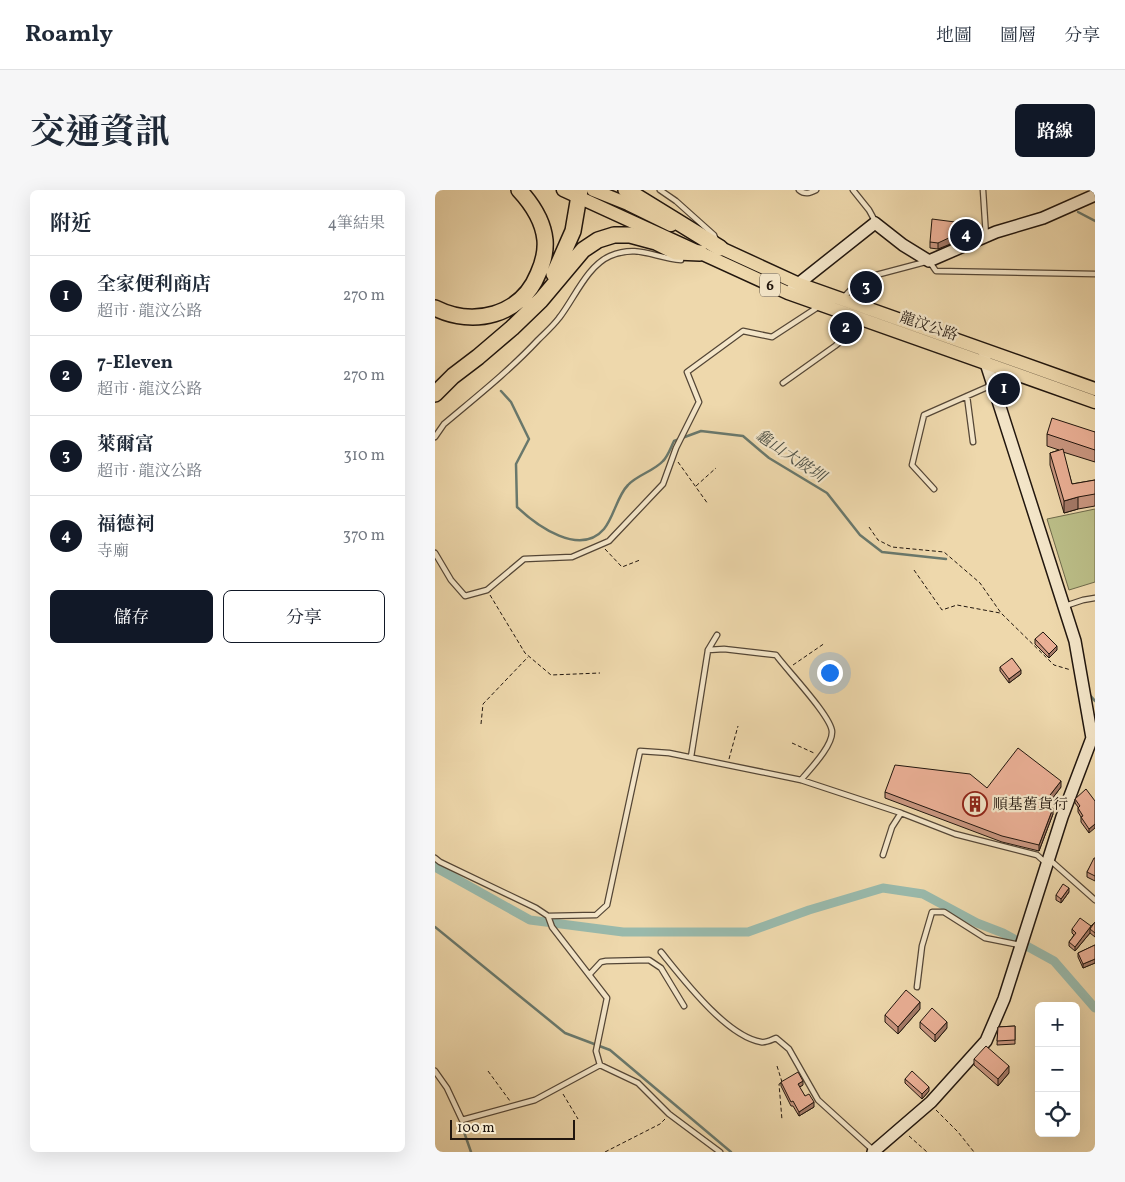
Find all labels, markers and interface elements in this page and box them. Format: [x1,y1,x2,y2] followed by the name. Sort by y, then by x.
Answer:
[25,18,113,52] text: Roamly
[936,24,972,49] text: 地圖
[1000,24,1036,49] text: 圖層
[1064,24,1100,49] text: 分享
[1015,104,1095,157] button: 路線
[30,110,170,158] text: 交通資訊
[50,210,92,239] text: 附近
[327,213,385,235] text: 4筆結果
[950,216,982,254] pin: 4
[850,268,882,306] pin: 3
[97,272,211,298] text: 全家便利商店
[760,274,780,296] road number: 6
[63,285,69,307] text: 1
[343,285,385,307] text: 270 m
[97,301,203,323] text: 超市 · 龍汶公路
[897,308,960,347] street label: 龍汶公路
[830,309,862,347] pin: 2
[97,350,173,376] text: 7-Eleven
[62,365,70,387] text: 2
[343,365,385,387] text: 270 m
[988,370,1020,408] pin: 1
[97,379,203,401] text: 超市 · 龍汶公路
[751,425,832,490] water label: 龜山大陂圳
[97,432,154,458] text: 萊爾富
[62,445,70,467] text: 3
[344,445,385,467] text: 310 m
[97,461,203,483] text: 超市 · 龍汶公路
[97,512,154,538] text: 福德祠
[61,525,71,547] text: 4
[343,525,385,547] text: 370 m
[97,541,129,563] text: 寺廟
[50,590,213,643] button: 儲存
[223,590,385,643] button: 分享
[817,660,843,686] your location
[962,791,988,817] building icon: 順基舊貨行
[993,795,1068,816] place label: 順基舊貨行
[1035,1002,1080,1137] map controls
[1035,1002,1080,1047] button: +
[1035,1047,1080,1092] button: −
[1035,1092,1080,1137] button: locate
[450,1117,575,1140] scale bar
[457,1119,495,1138] text: 100 m

